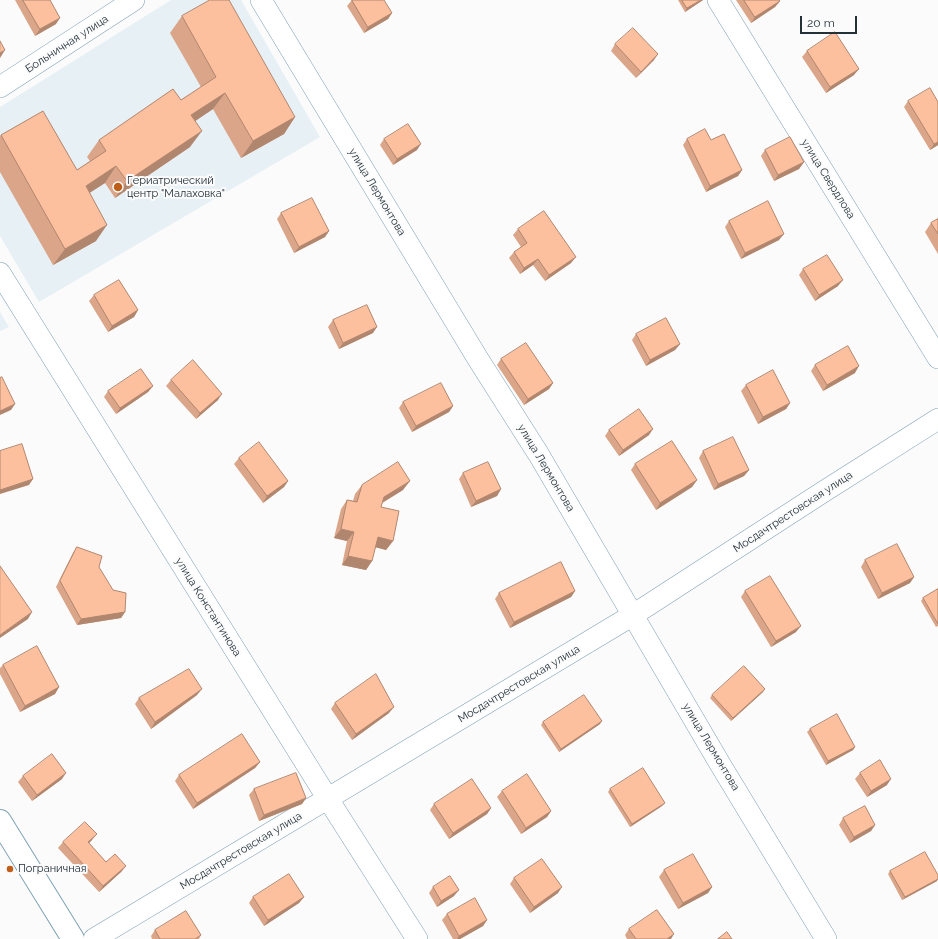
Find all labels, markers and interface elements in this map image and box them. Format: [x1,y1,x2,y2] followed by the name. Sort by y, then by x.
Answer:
[802,8,859,34] scale bar
[23,12,111,76] street label: Больничная улица
[807,16,835,30] text: 20 m
[798,137,858,221] street label: улица Свердлова
[346,146,408,238] street label: улица Лермонтова
[127,174,225,200] place label: Гериатрический центр "Малаховка"
[112,181,124,193] marker: Гериатрический центр "Малаховка"
[515,422,577,514] street label: улица Лермонтова
[731,468,855,556] street label: Мосдачтрестовская улица
[172,555,244,659] street label: улица Константинова
[456,642,582,726] street label: Мосдачтрестовская улица
[680,701,742,793] street label: улица Лермонтова
[178,809,304,893] street label: Мосдачтрестовская улица
[18,862,86,876] place label: Пограничная
[5,864,15,874] marker: Пограничная

